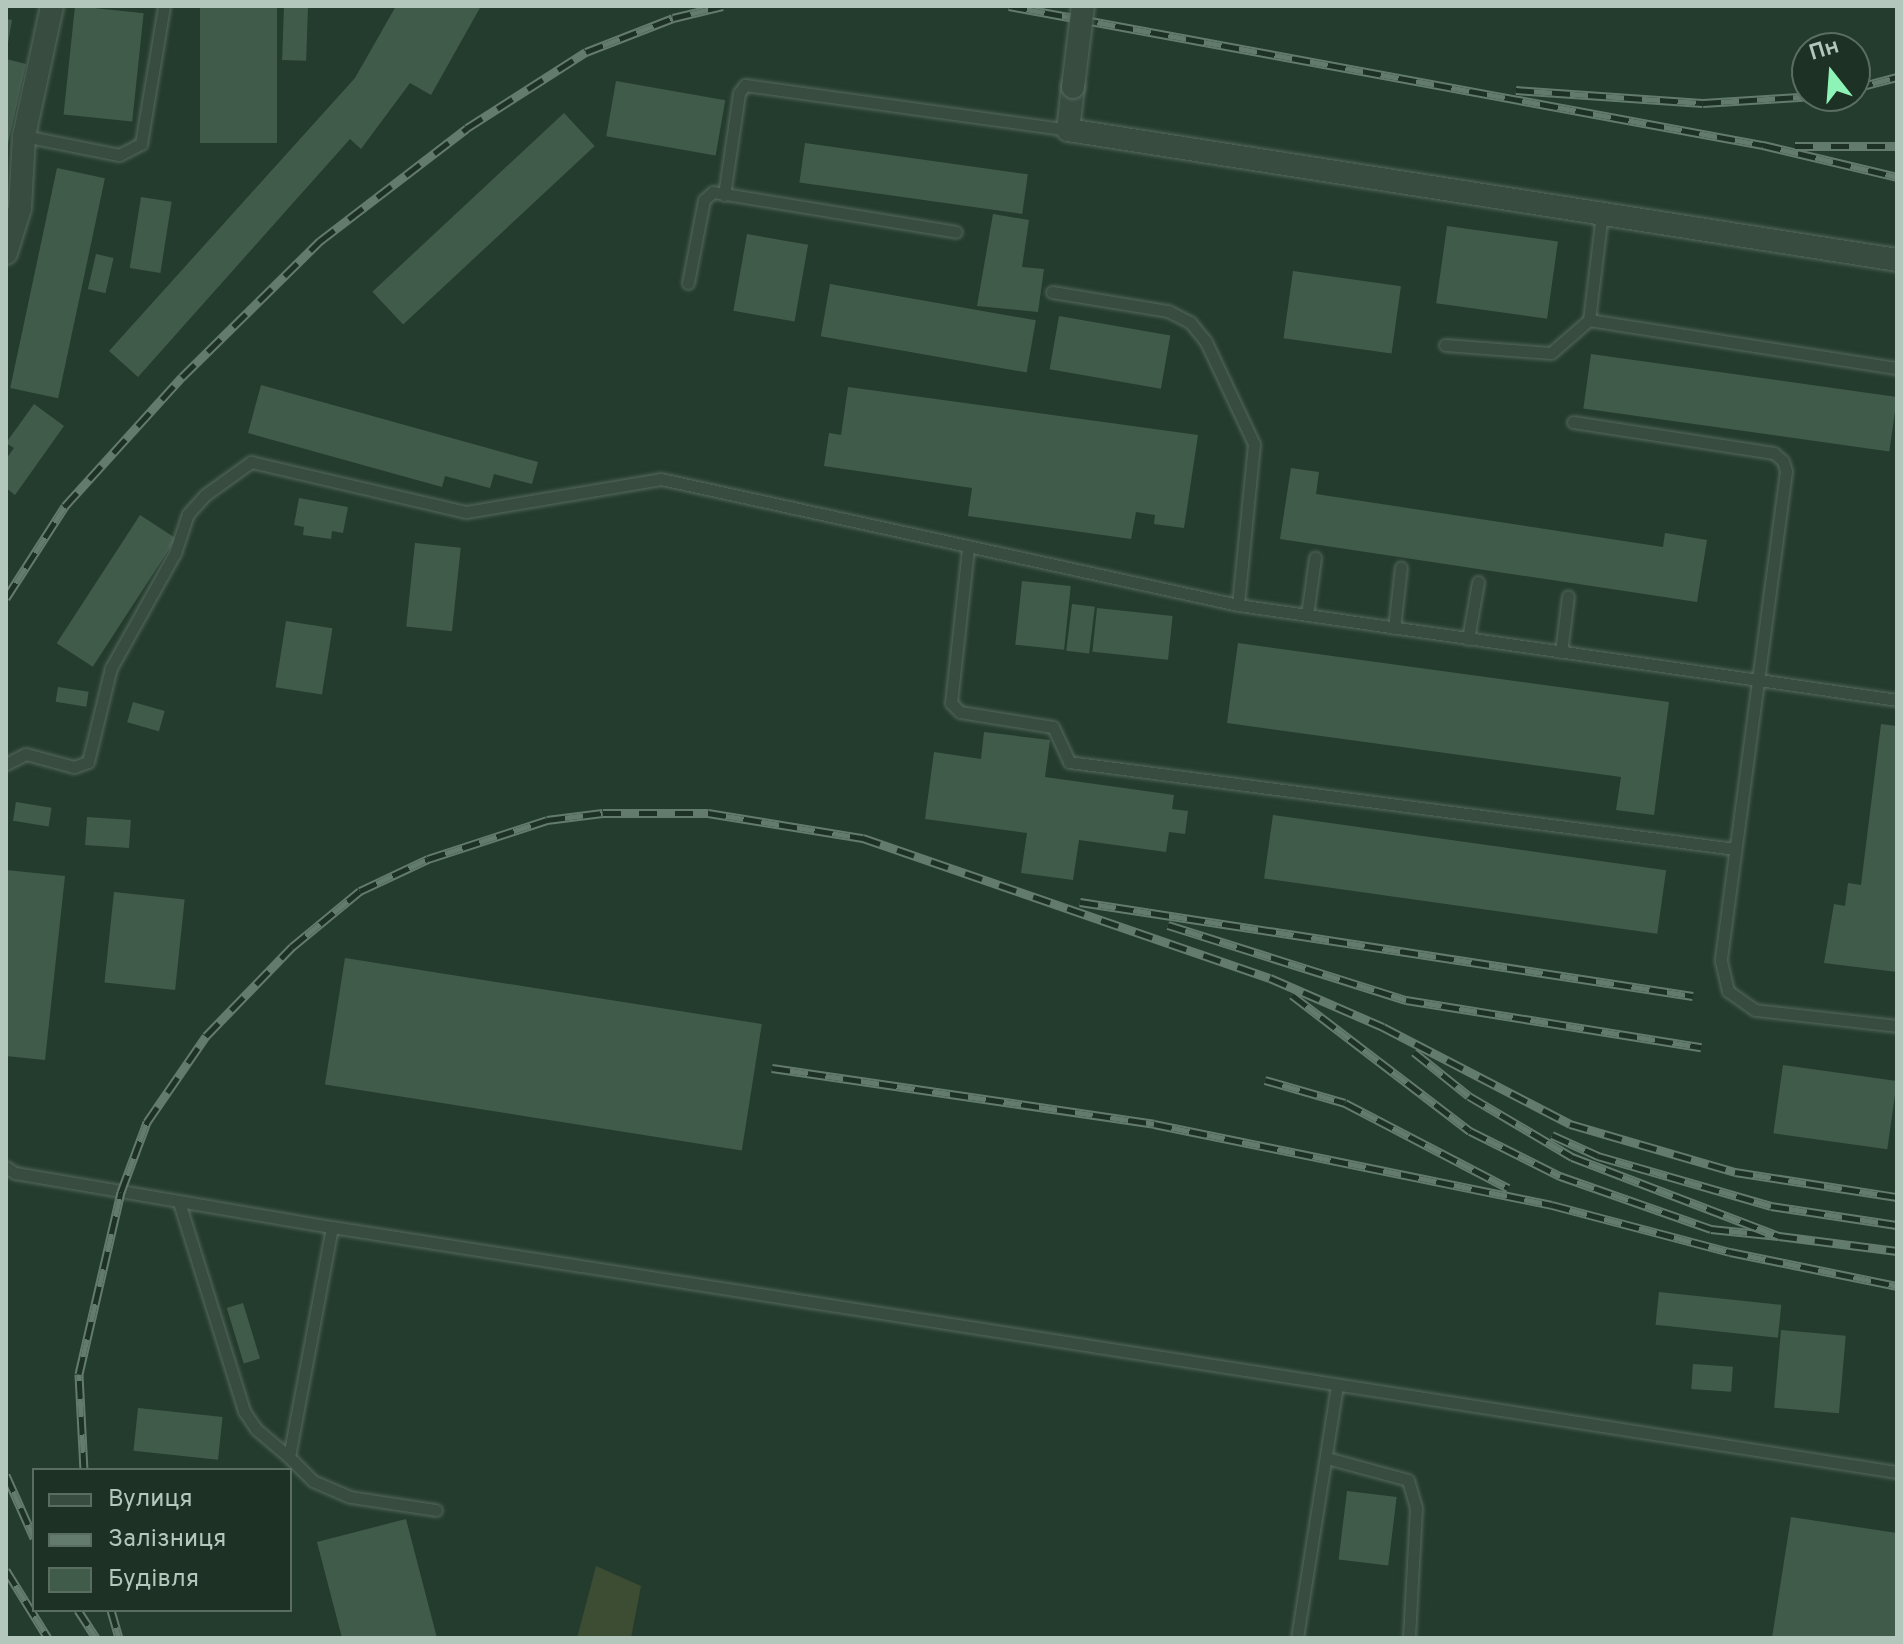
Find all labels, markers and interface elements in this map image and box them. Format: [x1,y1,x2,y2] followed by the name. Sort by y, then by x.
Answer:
[1791,32,1871,112] north arrow
[1806,33,1843,68] text: Пн
[32,1468,292,1612] legend
[108,1485,192,1515] text: Вулиця
[108,1525,226,1555] text: Залізниця
[108,1565,199,1595] text: Будівля

